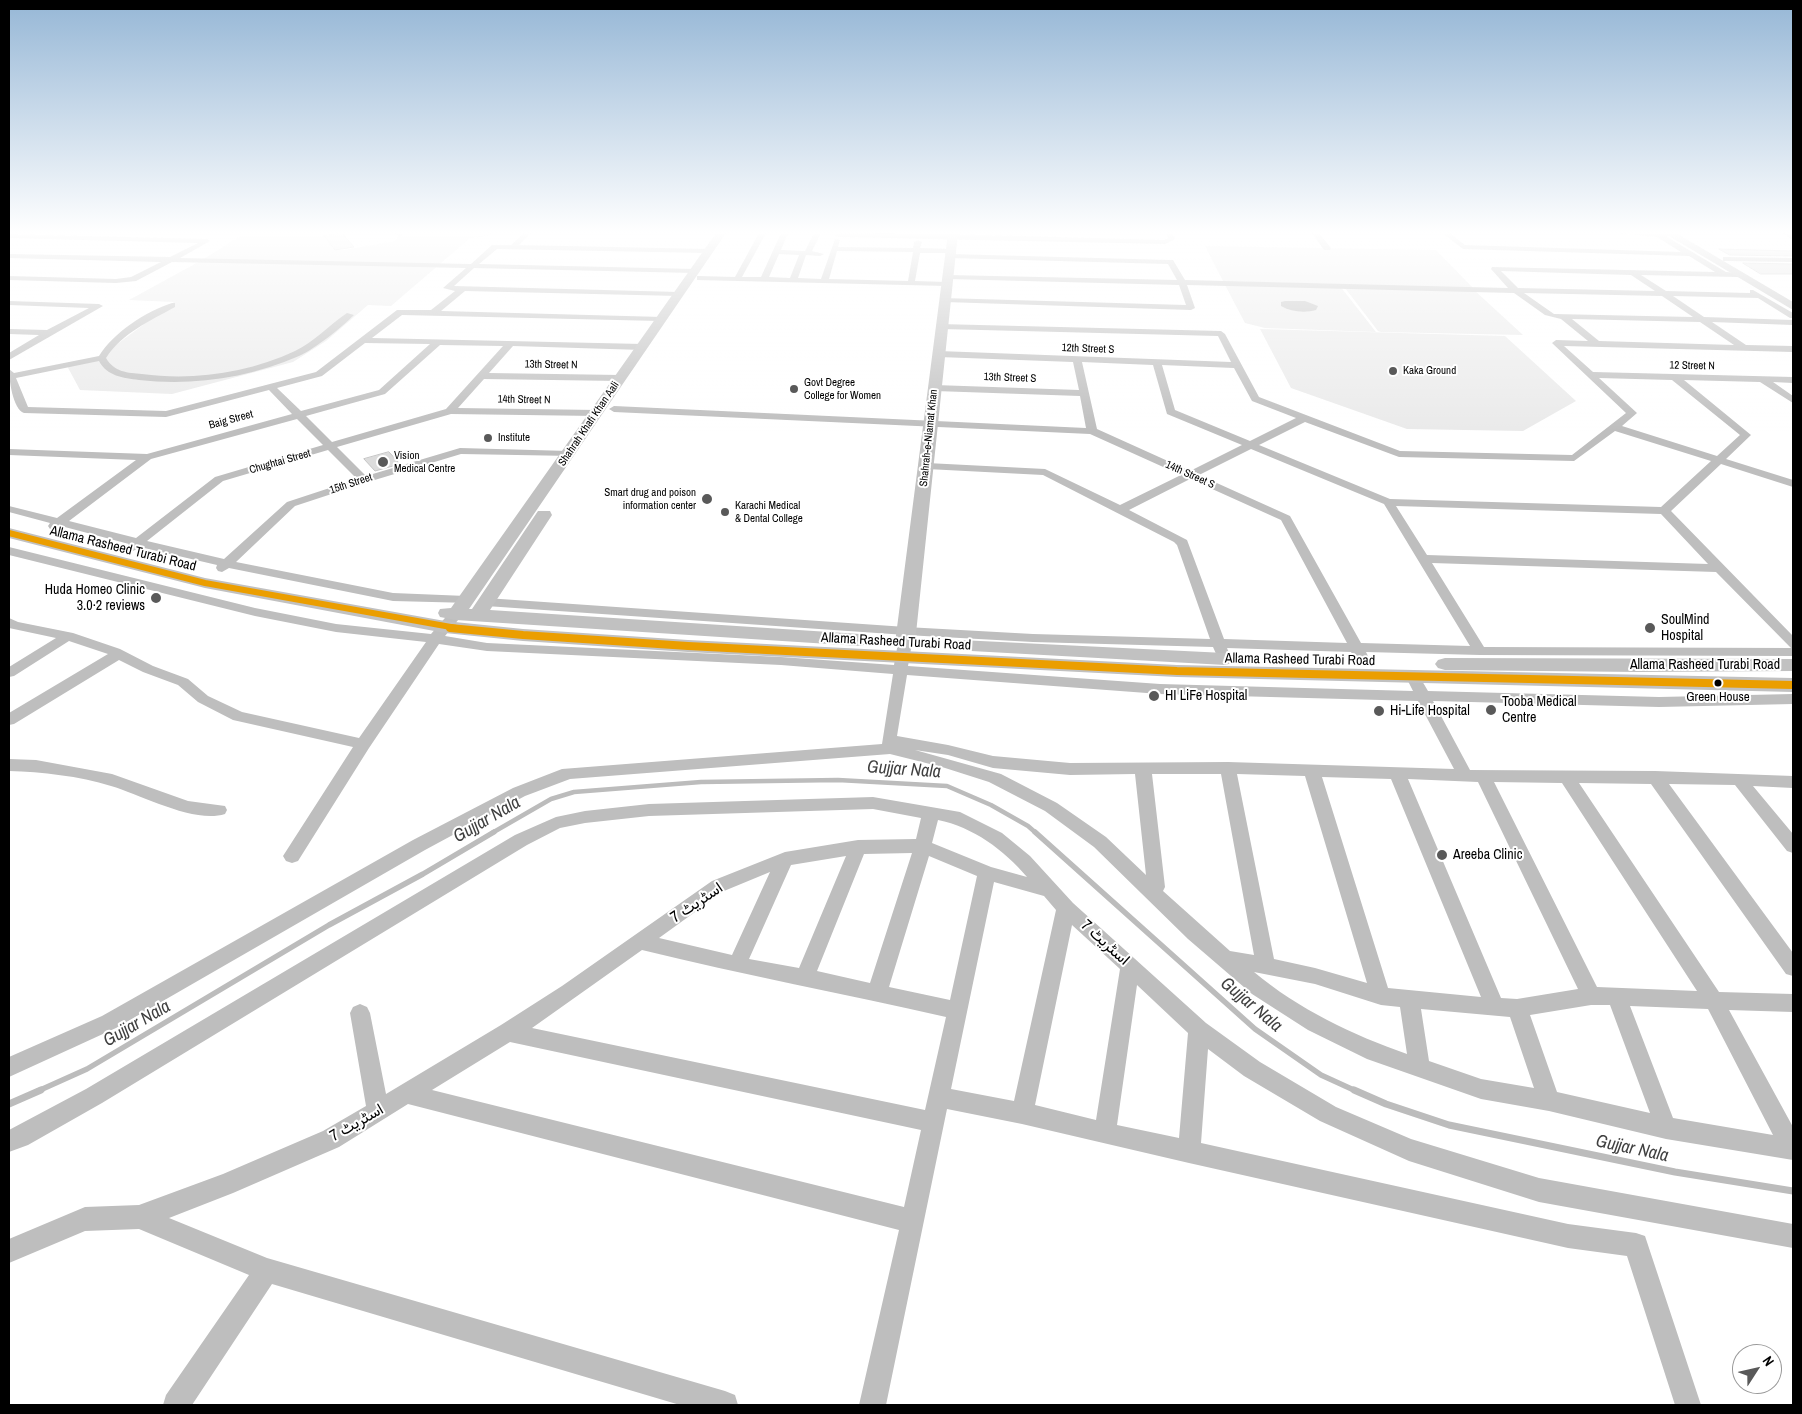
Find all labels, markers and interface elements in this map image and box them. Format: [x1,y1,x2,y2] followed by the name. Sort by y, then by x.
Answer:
[1061,341,1115,357] street label: 12th Street S
[524,358,578,372] street label: 13th Street N
[1669,359,1715,373] street label: 12 Street N
[1403,364,1456,378] place label: Kaka Ground
[1387,365,1399,377] marker: Kaka Ground
[983,370,1037,386] street label: 13th Street S
[804,376,881,402] place label: Govt Degree College for Women
[556,379,622,469] street label: Shahrah Khafi Khan Aali
[788,383,800,395] marker: Govt Degree College for Women
[917,389,941,487] street label: Shahrah-e-Niamat Khan
[497,393,551,407] street label: 14th Street N
[207,408,255,432] street label: Baig Street
[498,431,530,445] place label: Institute
[482,432,494,444] marker: Institute
[248,447,312,477] street label: Chughtai Street
[394,449,455,475] place label: Vision Medical Centre
[376,455,390,469] marker: Vision Medical Centre
[1163,458,1217,492] street label: 14th Street S
[328,471,374,497] street label: 15th Street
[604,486,696,512] place label: Smart drug and poison information center
[700,492,714,506] marker: Smart drug and poison information center
[735,499,803,525] place label: Karachi Medical & Dental College
[719,506,731,518] marker: Karachi Medical & Dental College
[48,523,198,575] street label: Allama Rasheed Turabi Road
[45,582,145,614] place label: Huda Homeo Clinic 3.0·2 reviews
[149,591,163,605] marker: Huda Homeo Clinic 3.0·2 reviews
[1661,612,1709,644] place label: SoulMind Hospital
[1643,621,1657,635] marker: SoulMind Hospital
[821,630,971,654] street label: Allama Rasheed Turabi Road
[1225,650,1375,670] street label: Allama Rasheed Turabi Road
[1630,657,1780,673] street label: Allama Rasheed Turabi Road
[1713,678,1723,688] marker: Green House
[1165,688,1247,704] place label: HI LiFe Hospital
[1147,689,1161,703] marker: HI LiFe Hospital
[1686,690,1750,706] place label: Green House
[1502,694,1577,726] place label: Tooba Medical Centre
[1390,703,1470,719] place label: Hi-Life Hospital
[1484,703,1498,717] marker: Tooba Medical Centre
[1372,704,1386,718] marker: Hi-Life Hospital
[866,757,942,783] water label: Gujjar Nala
[450,792,524,848] water label: Gujjar Nala
[1453,847,1523,863] place label: Areeba Clinic
[1435,848,1449,862] marker: Areeba Clinic
[667,879,727,927] street label: اسٹریٹ 7
[1077,916,1133,970] street label: اسٹریٹ 7
[1216,973,1286,1037] water label: Gujjar Nala
[100,996,174,1052] water label: Gujjar Nala
[327,1100,387,1146] street label: اسٹریٹ 7
[1594,1131,1670,1167] water label: Gujjar Nala
[1732,1344,1782,1394] north arrow
[1759,1352,1778,1370] text: N

